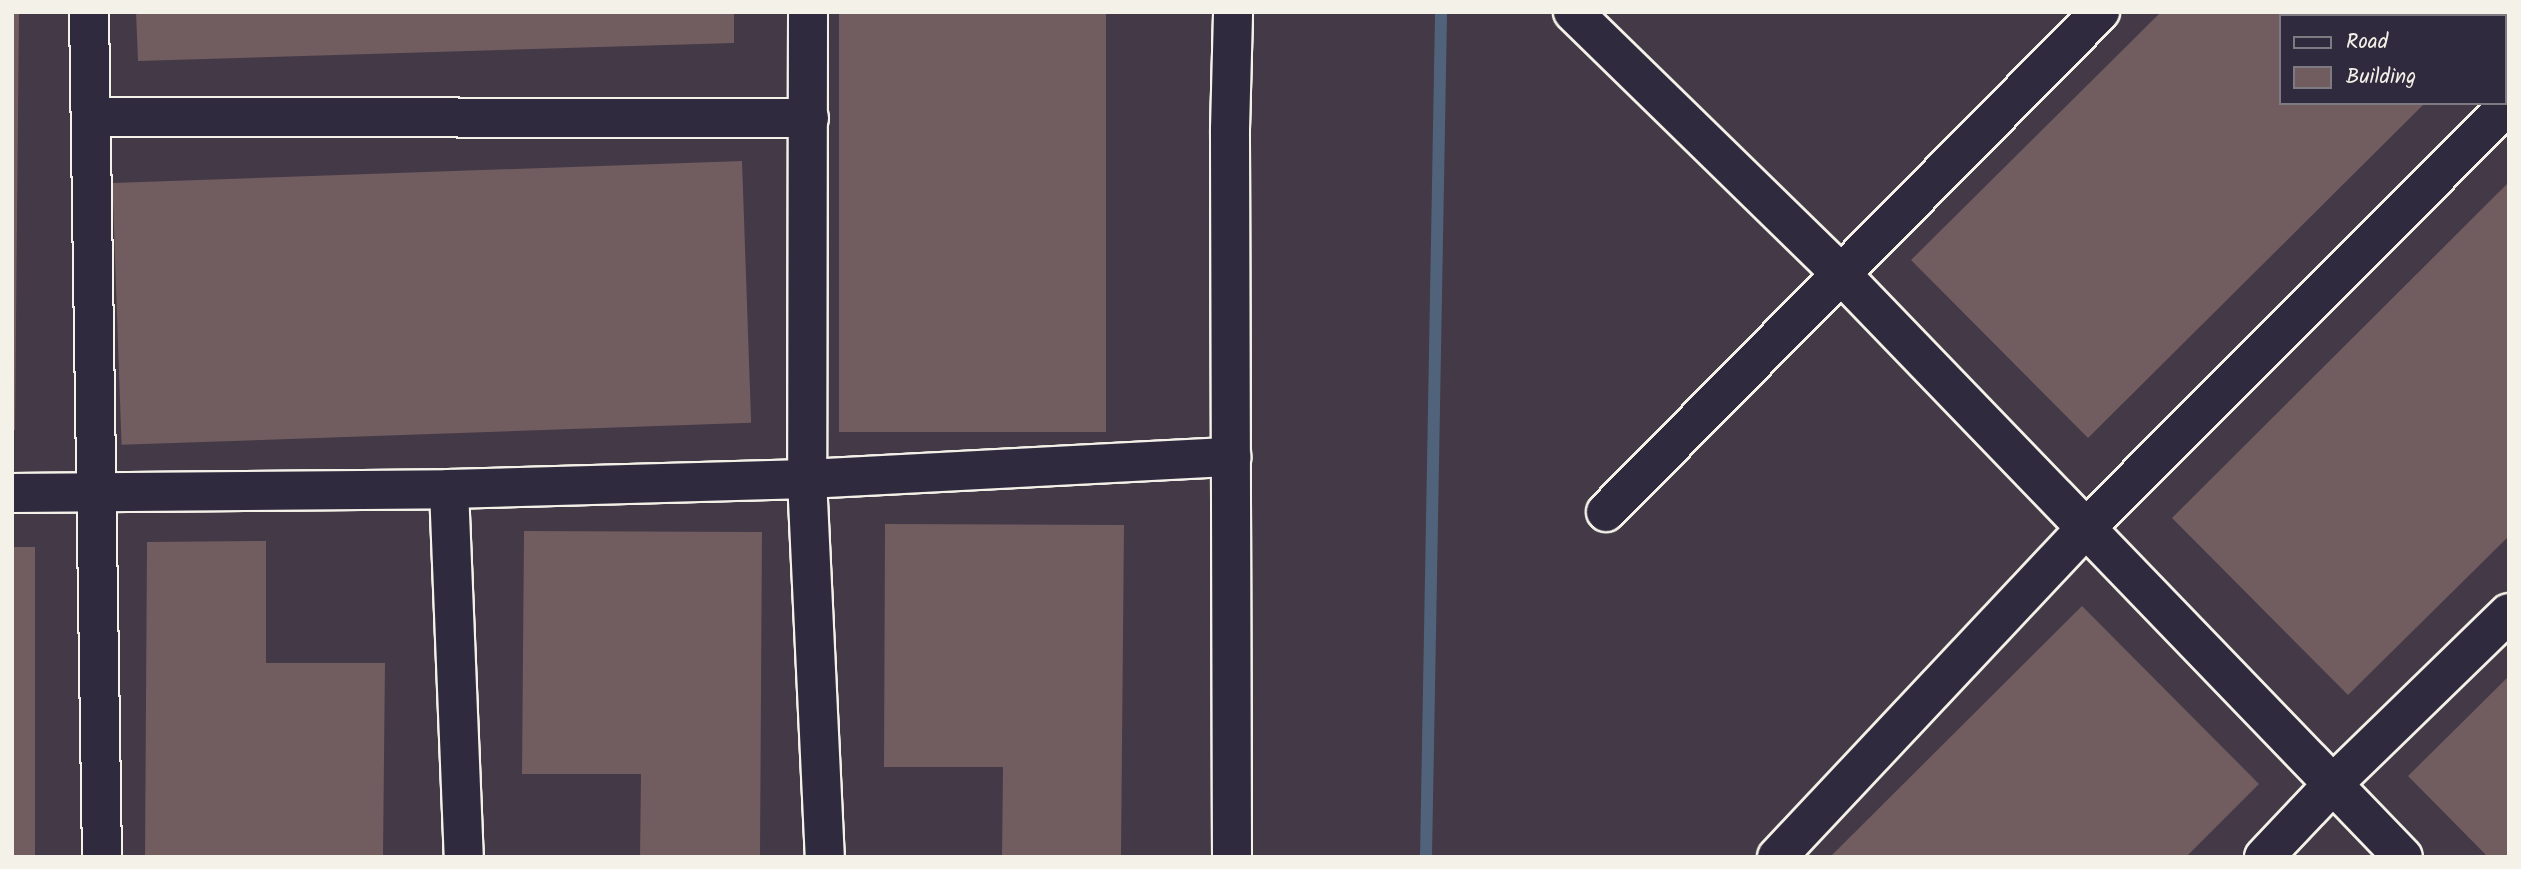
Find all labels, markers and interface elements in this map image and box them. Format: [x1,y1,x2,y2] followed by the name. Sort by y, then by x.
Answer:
[2280,14,2507,105] legend
[2346,26,2388,59] text: Road
[2346,61,2416,94] text: Building

